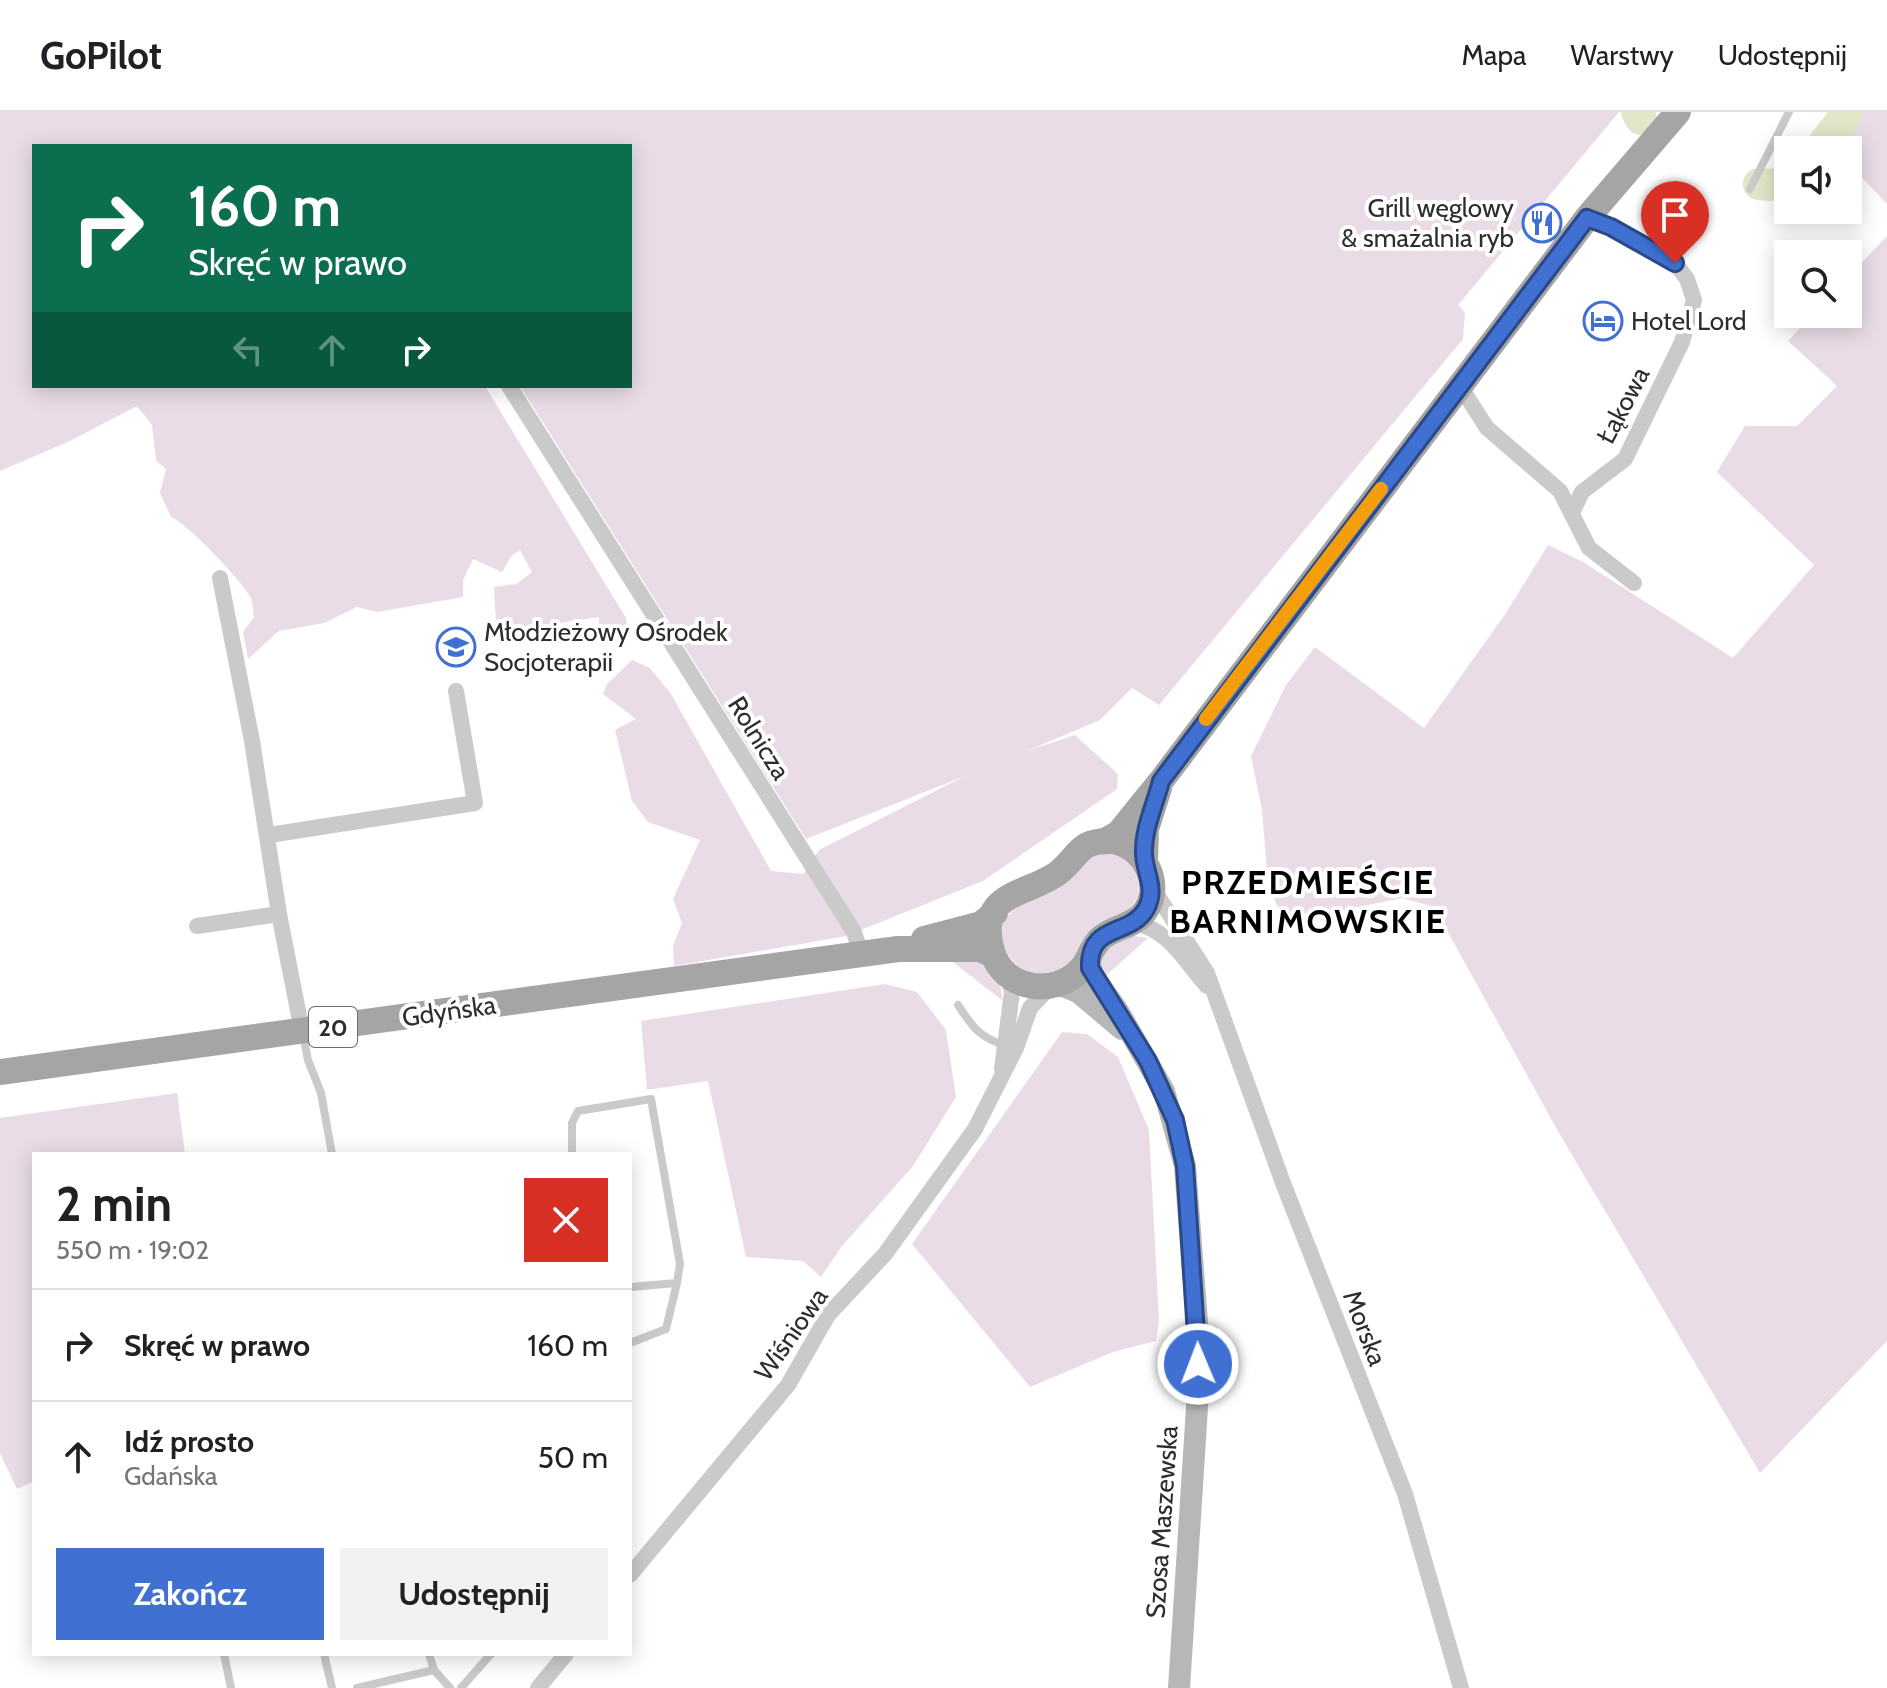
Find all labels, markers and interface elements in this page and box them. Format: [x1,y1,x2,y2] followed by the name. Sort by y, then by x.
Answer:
[40,32,162,79] text: GoPilot
[1461,38,1527,72] text: Mapa
[1571,38,1674,72] text: Warstwy
[1718,38,1847,72] text: Udostępnij
[1774,136,1862,328] map controls
[1774,136,1862,224] button: sound
[188,172,341,240] text: 160 m
[56,176,160,280] icon: right
[1641,181,1709,263] pin
[1341,192,1514,254] place label: Grill węglowy & smażalnia ryb
[1653,193,1697,237] icon: arrive
[1521,202,1563,244] restaurant icon: Grill węglowy & smażalnia ryb
[188,240,407,284] text: Skręć w prawo
[1774,240,1862,328] button: search
[1582,300,1624,342] hotel icon: Hotel Lord
[1631,305,1746,337] place label: Hotel Lord
[226,328,270,372] icon: left
[310,328,354,372] icon: ahead
[394,328,438,372] icon: right
[1590,361,1657,449] street label: Łąkowa
[484,616,728,678] place label: Młodzieżowy Ośrodek Socjoterapii
[435,626,477,668] school or university icon: Młodzieżowy Ośrodek Socjoterapii
[721,690,797,786] street label: Rolnicza
[1169,861,1447,942] district label: PRZEDMIEŚCIE BARNIMOWSKIE
[400,989,498,1033] street label: Gdyńska
[309,1007,357,1047] road number: 20
[56,1175,172,1233] text: 2 min
[524,1178,608,1262] button: close
[56,1234,209,1266] text: 550 m · 19:02
[747,1281,835,1387] street label: Wiśniowa
[1336,1286,1394,1371] street label: Morska
[1156,1322,1240,1406] position arrow
[56,1323,100,1367] icon: right
[124,1327,310,1364] text: Skręć w prawo
[527,1327,608,1364] text: 160 m
[124,1423,254,1460] text: Idź prosto
[1139,1424,1185,1620] street label: Szosa Maszewska
[56,1435,100,1479] icon: ahead
[538,1439,608,1476] text: 50 m
[124,1460,218,1492] text: Gdańska
[56,1548,324,1640] button: Zakończ
[340,1548,608,1640] button: Udostępnij

